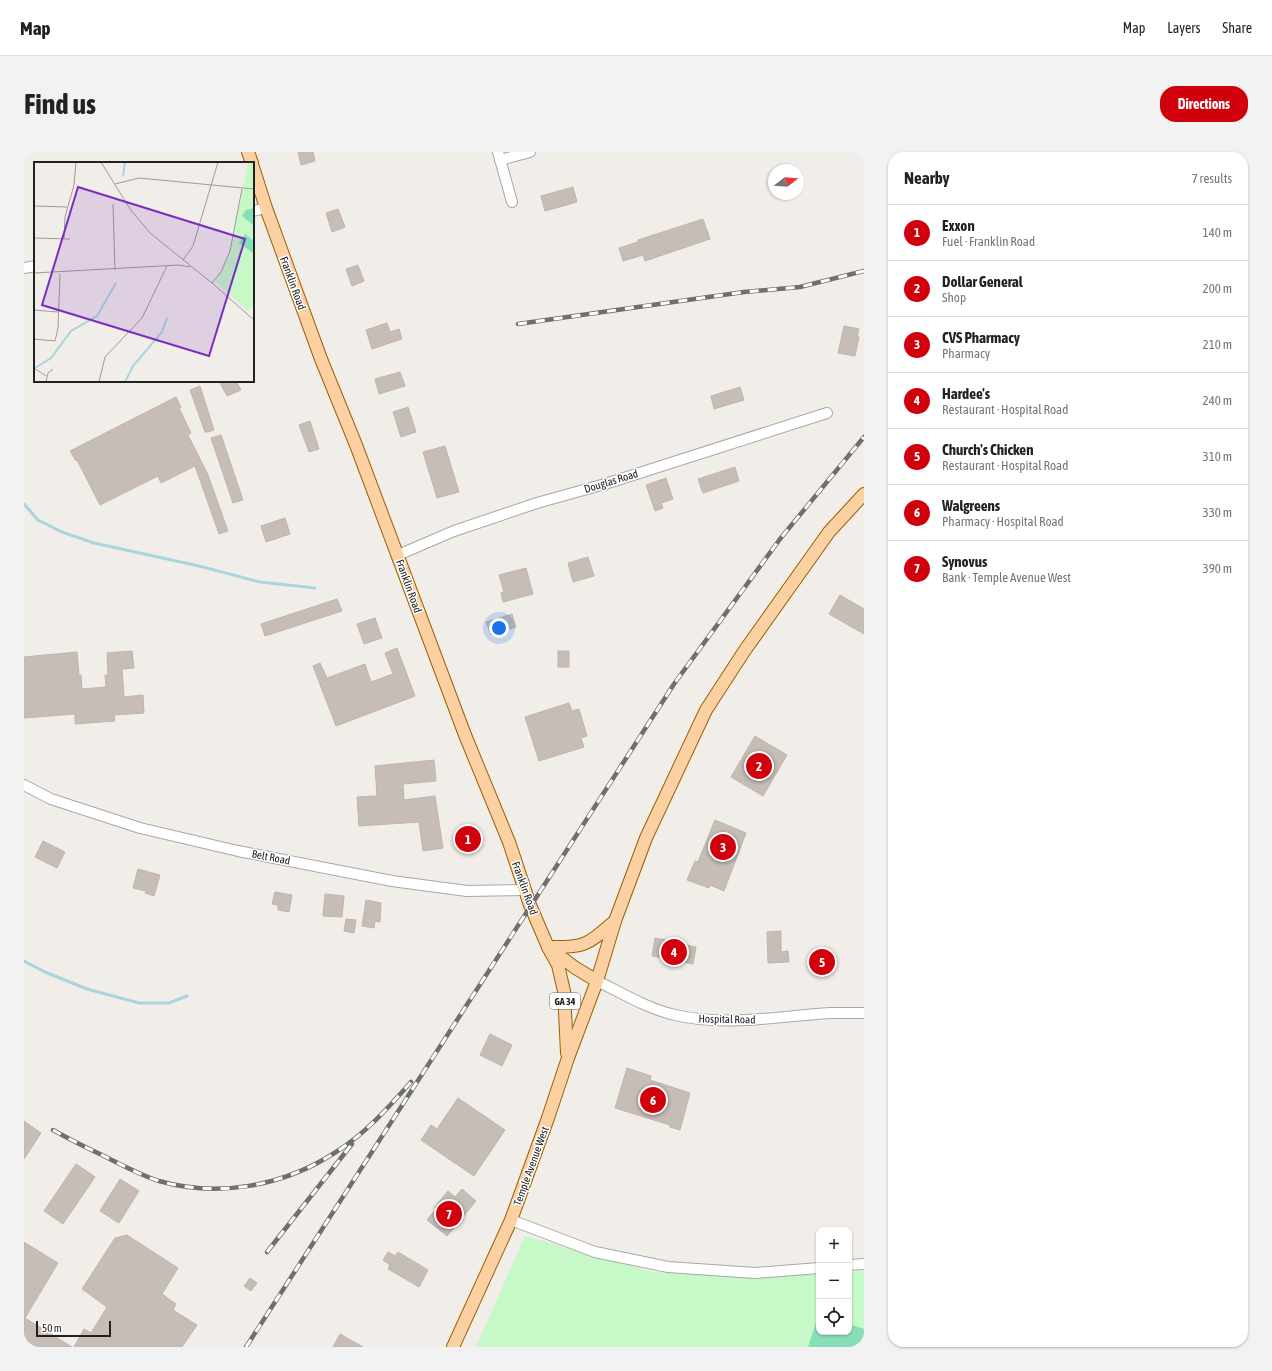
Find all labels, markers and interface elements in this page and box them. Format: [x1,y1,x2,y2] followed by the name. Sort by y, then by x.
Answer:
[20,17,51,39] text: Map
[1123,20,1145,36] text: Map
[1167,20,1200,36] text: Layers
[1222,20,1252,36] text: Share
[1160,86,1248,122] button: Directions
[24,88,96,120] text: Find us
[34,162,254,382] inset map
[768,164,804,200] north arrow
[904,168,950,188] text: Nearby
[1192,171,1232,186] text: 7 results
[942,217,975,234] text: Exxon
[914,225,920,240] text: 1
[1203,225,1232,240] text: 140 m
[942,234,1035,249] text: Fuel · Franklin Road
[278,255,308,311] street label: Franklin Road
[942,273,1023,290] text: Dollar General
[914,281,920,296] text: 2
[1203,281,1232,296] text: 200 m
[942,290,966,305] text: Shop
[942,329,1020,346] text: CVS Pharmacy
[914,337,920,352] text: 3
[1203,337,1232,352] text: 210 m
[942,346,990,361] text: Pharmacy
[942,385,990,402] text: Hardee's
[914,393,920,408] text: 4
[1203,393,1232,408] text: 240 m
[942,402,1068,417] text: Restaurant · Hospital Road
[942,441,1033,458] text: Church's Chicken
[914,449,920,464] text: 5
[1203,449,1232,464] text: 310 m
[942,458,1068,473] text: Restaurant · Hospital Road
[583,467,639,495] street label: Douglas Road
[942,497,1000,514] text: Walgreens
[914,505,920,520] text: 6
[1203,505,1232,520] text: 330 m
[942,514,1064,529] text: Pharmacy · Hospital Road
[942,553,987,570] text: Synovus
[394,558,424,614] street label: Franklin Road
[914,561,920,576] text: 7
[1203,561,1232,576] text: 390 m
[942,570,1071,585] text: Bank · Temple Avenue West
[489,618,509,638] your location
[746,751,772,781] pin: 2
[455,824,481,854] pin: 1
[710,832,736,862] pin: 3
[251,847,291,867] street label: Belt Road
[510,860,540,916] street label: Franklin Road
[661,937,687,967] pin: 4
[809,947,835,977] pin: 5
[550,993,580,1009] road number: GA 34
[698,1013,756,1025] street label: Hospital Road
[640,1085,666,1115] pin: 6
[511,1125,551,1207] street label: Temple Avenue West
[436,1199,462,1229] pin: 7
[816,1227,852,1335] map controls
[816,1227,852,1263] button: +
[816,1263,852,1299] button: −
[816,1299,852,1335] button: locate
[36,1319,111,1338] scale bar
[42,1322,62,1334] text: 50 m

